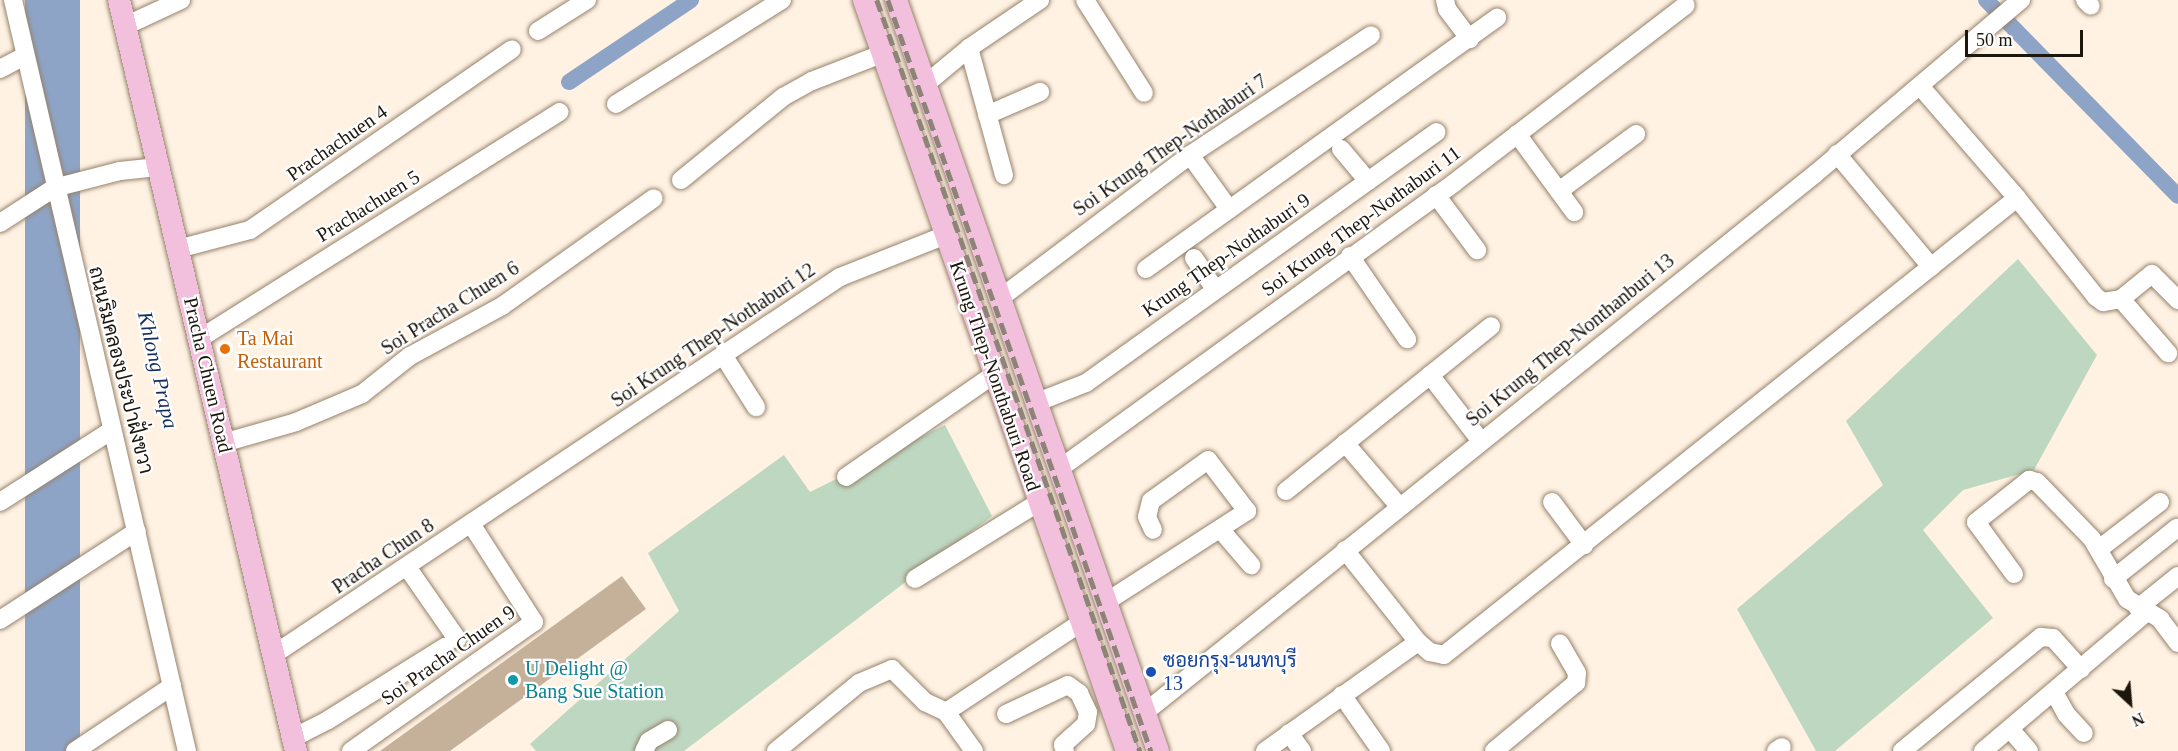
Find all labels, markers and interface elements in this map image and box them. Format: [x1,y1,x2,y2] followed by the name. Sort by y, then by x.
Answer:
[1968,18,2086,56] scale bar
[1976,30,2013,50] text: 50 m
[1068,69,1272,221] street label: Soi Krung Thep-Nothaburi 7
[282,100,392,186] street label: Prachachuen 4
[1257,140,1465,302] street label: Soi Krung Thep-Nothaburi 11
[312,165,424,247] street label: Prachachuen 5
[1137,188,1315,322] street label: Krung Thep-Nothaburi 9
[1461,248,1679,432] street label: Soi Krung Thep-Nonthanburi 13
[377,256,523,360] street label: Soi Pracha Chuen 6
[606,257,820,413] street label: Soi Krung Thep-Nothaburi 12
[944,258,1046,494] street label: Krung Thep-Nonthaburi Road
[84,264,158,476] street label: ถนนริมคลองประปาฝั่งขวา
[178,295,238,455] street label: Pracha Chuen Road
[132,309,184,431] water label: Khlong Prapa
[237,326,323,373] place label: Ta Mai Restaurant
[218,342,232,356] marker: Ta Mai Restaurant
[327,513,439,599] street label: Pracha Chun 8
[376,600,520,710] street label: Soi Pracha Chuen 9
[1163,648,1297,695] place label: ซอยกรุง-นนทบุรี 13
[525,656,664,703] place label: U Delight @ Bang Sue Station
[1144,665,1158,679] marker: ซอยกรุง-นนทบุรี 13
[506,673,520,687] marker: U Delight @ Bang Sue Station
[2100,673,2160,733] north arrow
[2129,709,2147,730] text: N

